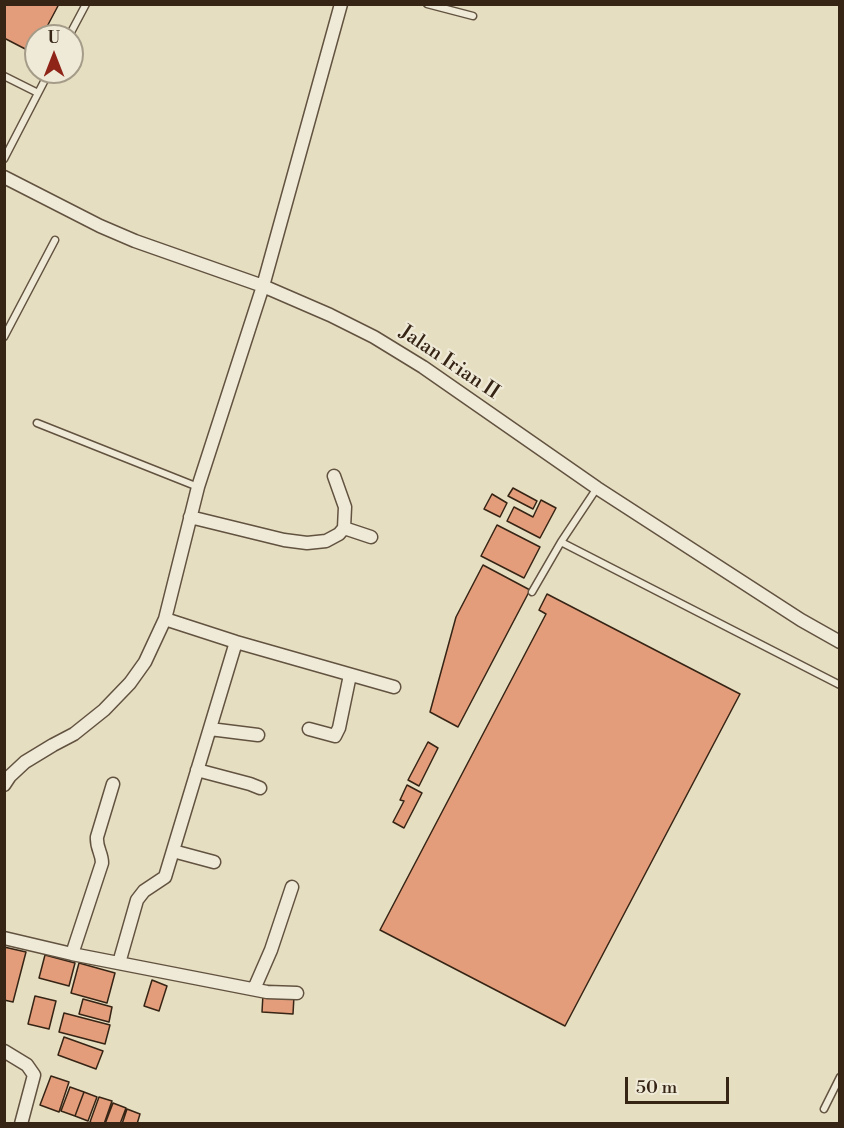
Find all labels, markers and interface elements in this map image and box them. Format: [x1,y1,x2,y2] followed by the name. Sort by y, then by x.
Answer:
[24,24,84,84] north arrow
[48,28,60,48] text: U
[395,321,503,405] street label: Jalan Irian II
[628,1065,732,1103] scale bar
[636,1076,677,1099] text: 50 m

